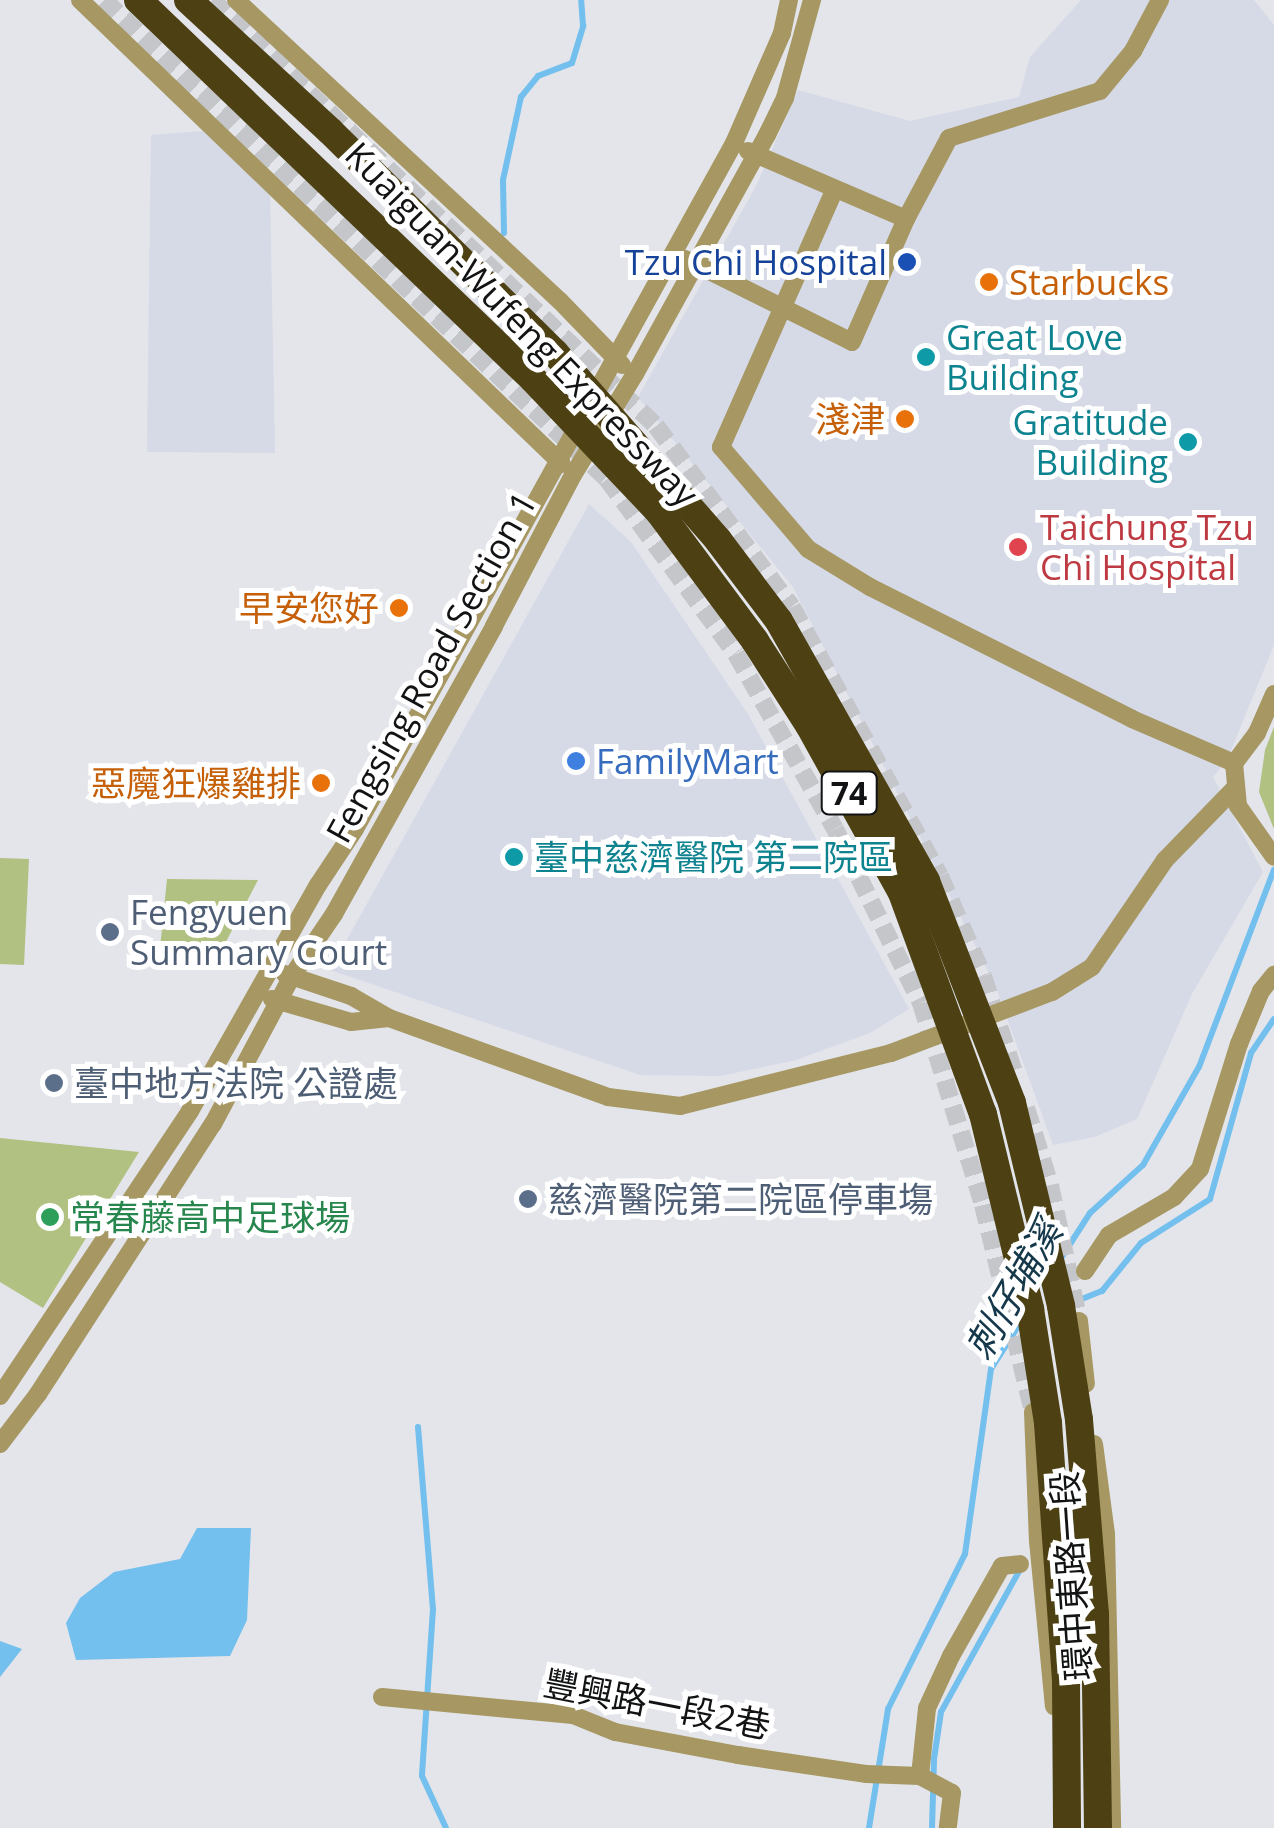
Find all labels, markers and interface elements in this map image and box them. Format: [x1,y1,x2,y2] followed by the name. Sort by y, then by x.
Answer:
[337,133,707,515] street label: Kuaiguan-Wufeng Expressway
[625,241,887,283] place label: Tzu Chi Hospital
[896,251,918,273] marker: Tzu Chi Hospital
[1009,261,1169,303] place label: Starbucks
[978,271,1000,293] marker: Starbucks
[946,316,1123,398] place label: Great Love Building
[915,346,937,368] marker: Great Love Building
[815,398,885,440] place label: 淺津
[1012,401,1168,483] place label: Gratitude Building
[894,408,916,430] marker: 淺津
[1177,431,1199,453] marker: Gratitude Building
[317,484,545,850] street label: Fengsing Road Section 1
[1040,506,1254,588] place label: Taichung Tzu Chi Hospital
[1005,534,1031,560] marker: Taichung Tzu Chi Hospital
[239,587,379,629] place label: 早安您好
[388,597,410,619] marker: 早安您好
[596,740,779,782] place label: FamilyMart
[565,750,587,772] marker: FamilyMart
[91,762,301,804] place label: 惡魔狂爆雞排
[819,766,879,820] road number: 74
[310,772,332,794] marker: 惡魔狂爆雞排
[534,836,893,878] place label: 臺中慈濟醫院 第二院區
[503,846,525,868] marker: 臺中慈濟醫院 第二院區
[130,891,387,973] place label: Fengyuen Summary Court
[99,921,121,943] marker: Fengyuen Summary Court
[74,1062,398,1104] place label: 臺中地方法院 公證處
[43,1072,65,1094] marker: 臺中地方法院 公證處
[548,1178,933,1220] place label: 慈濟醫院第二院區停車塲
[517,1188,539,1210] marker: 慈濟醫院第二院區停車塲
[70,1196,350,1238] place label: 常春藤高中足球場
[39,1206,61,1228] marker: 常春藤高中足球場
[955,1212,1071,1366] water label: 刺仔埔溪
[1043,1470,1099,1682] street label: 環中東路一段
[540,1661,774,1747] street label: 豐興路一段2巷

